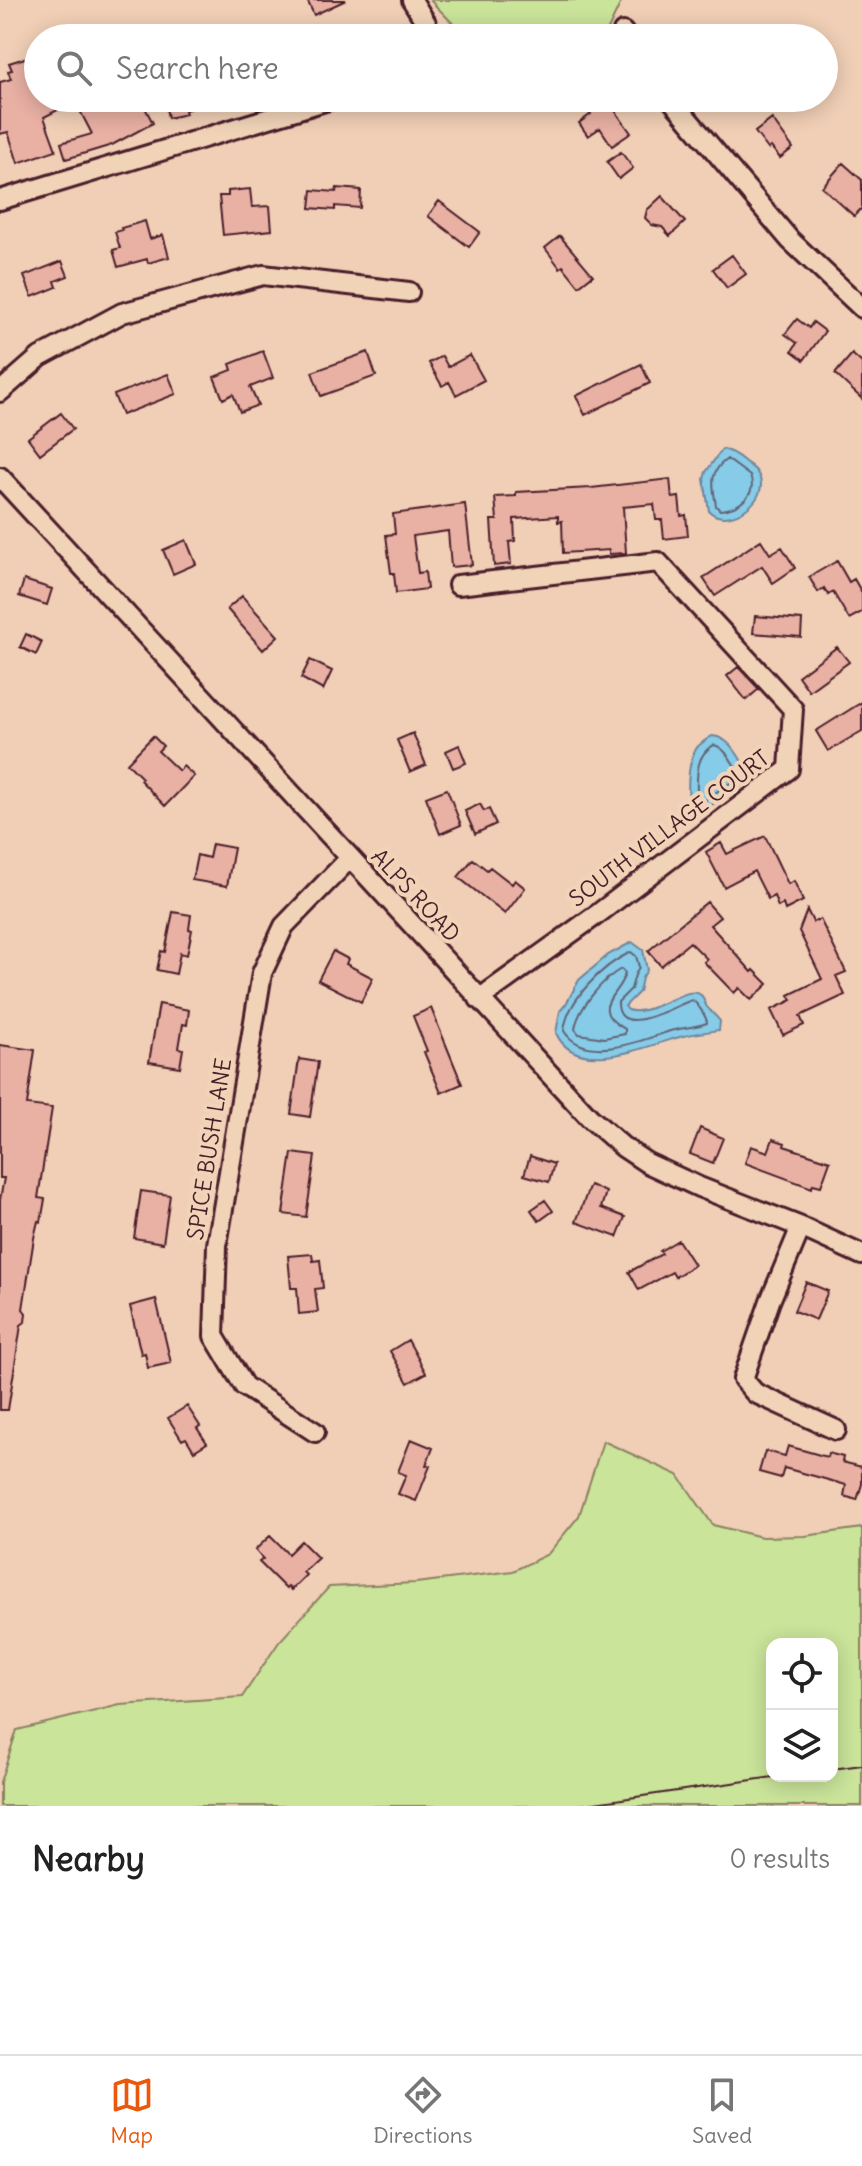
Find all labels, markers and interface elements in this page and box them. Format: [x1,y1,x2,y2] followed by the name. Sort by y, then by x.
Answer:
[24,24,838,112] search box
[52,46,96,90] icon: search
[116,49,279,87] text: Search here
[563,744,775,912] street label: SOUTH VILLAGE COURT
[366,843,466,947] street label: ALPS ROAD
[181,1056,237,1242] street label: SPICE BUSH LANE
[766,1638,838,1782] map controls
[766,1638,838,1710] button: locate
[766,1710,838,1782] button: layers
[32,1837,145,1880] text: Nearby
[729,1842,830,1875] text: 0 results
[110,2073,154,2149] tab: Map
[373,2073,473,2149] tab: Directions
[692,2073,752,2149] tab: Saved

